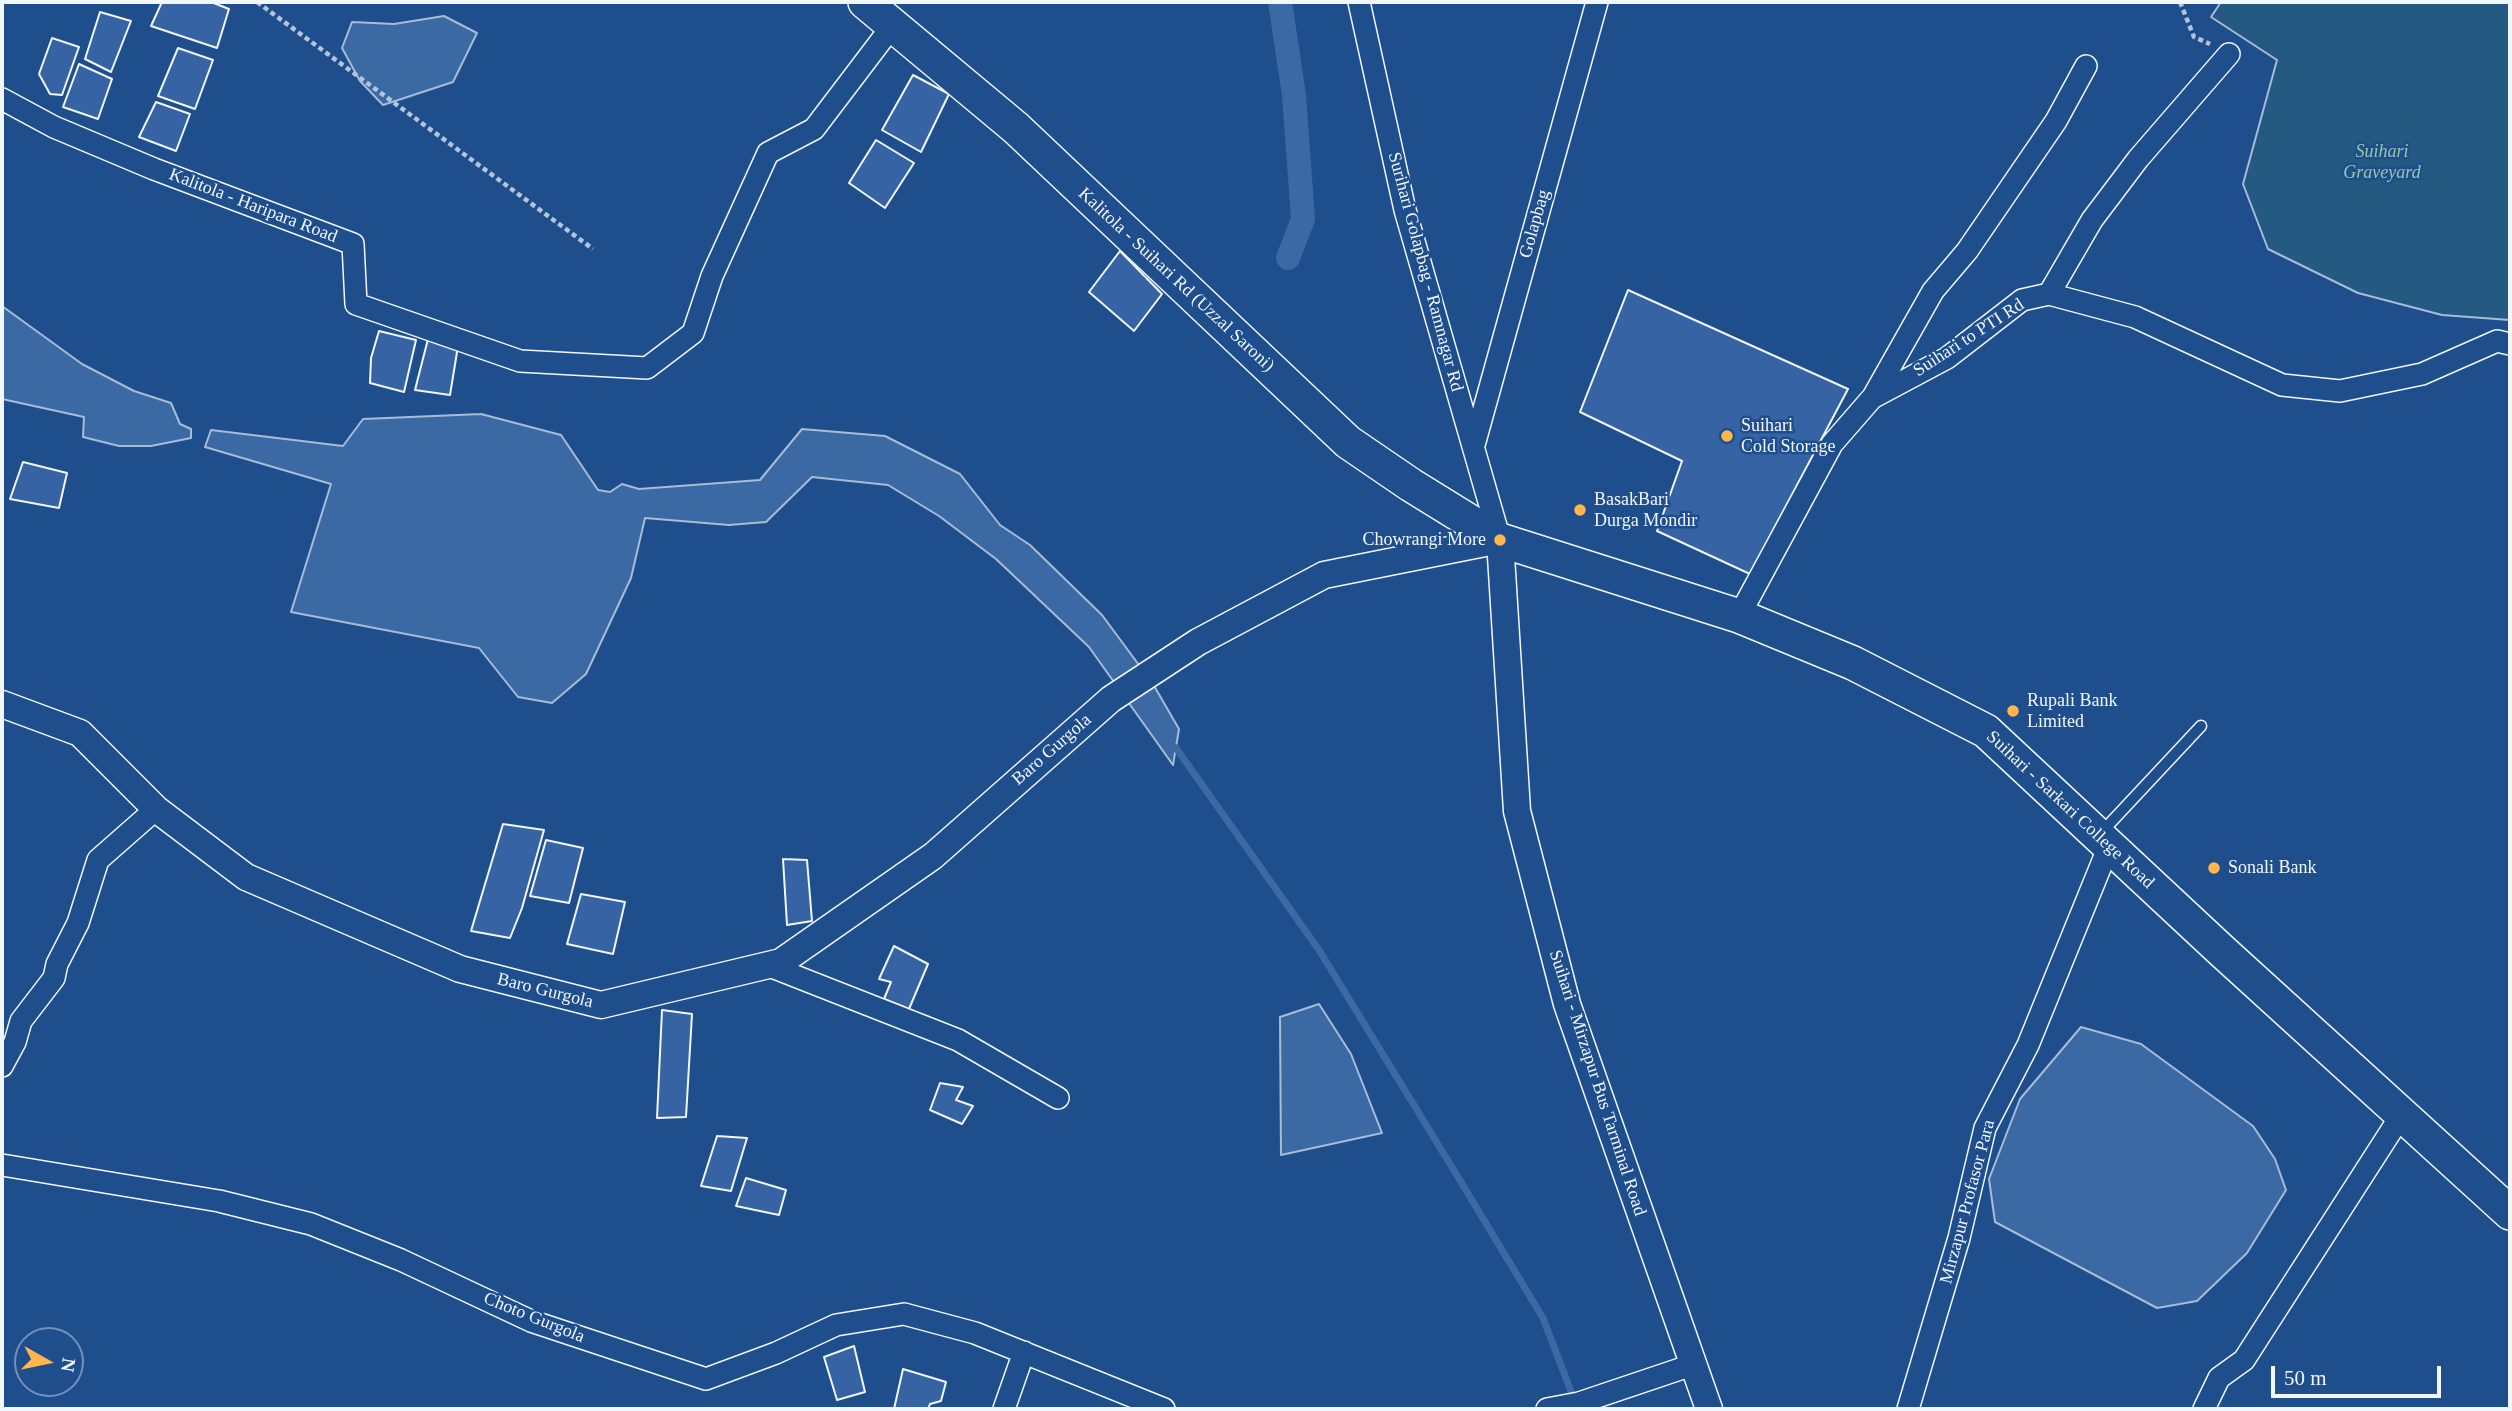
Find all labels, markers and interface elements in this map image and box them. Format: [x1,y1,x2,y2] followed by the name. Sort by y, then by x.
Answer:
[2343,141,2421,184] park label: Suihari Graveyard
[1383,150,1467,394] street label: Surihari Golapbag - Ramnagar Rd
[166,164,340,248] street label: Kalitola - Haripara Road
[1073,183,1279,377] street label: Kalitola - Suihari Rd (Uzzal Saroni)
[1515,187,1555,261] street label: Golapbag
[1910,294,2028,382] street label: Suihari to PTI Rd
[1741,415,1835,458] place label: Suihari Cold Storage
[1719,428,1735,444] marker: Suihari Cold Storage
[1594,489,1697,532] place label: BasakBari Durga Mondir
[1572,502,1588,518] marker: BasakBari Durga Mondir
[1363,529,1486,551] place label: Chowrangi More
[1492,532,1508,548] marker: Chowrangi More
[2027,690,2117,732] place label: Rupali Bank Limited
[2005,703,2021,719] marker: Rupali Bank Limited
[1008,710,1096,790] street label: Baro Gurgola
[1981,726,2159,894] street label: Suihari - Sarkari College Road
[2228,857,2316,879] place label: Sonali Bank
[2206,860,2222,876] marker: Sonali Bank
[1544,947,1650,1219] street label: Suihari - Mirzapur Bus Tarminal Road
[495,969,595,1013] street label: Baro Gurgola
[1936,1118,2000,1286] street label: Mirzapur Profasor Para
[480,1288,588,1348] street label: Choto Gurgola
[14,1327,84,1397] north arrow
[2274,1352,2444,1396] scale bar
[57,1357,80,1373] text: N
[2284,1366,2327,1390] text: 50 m

